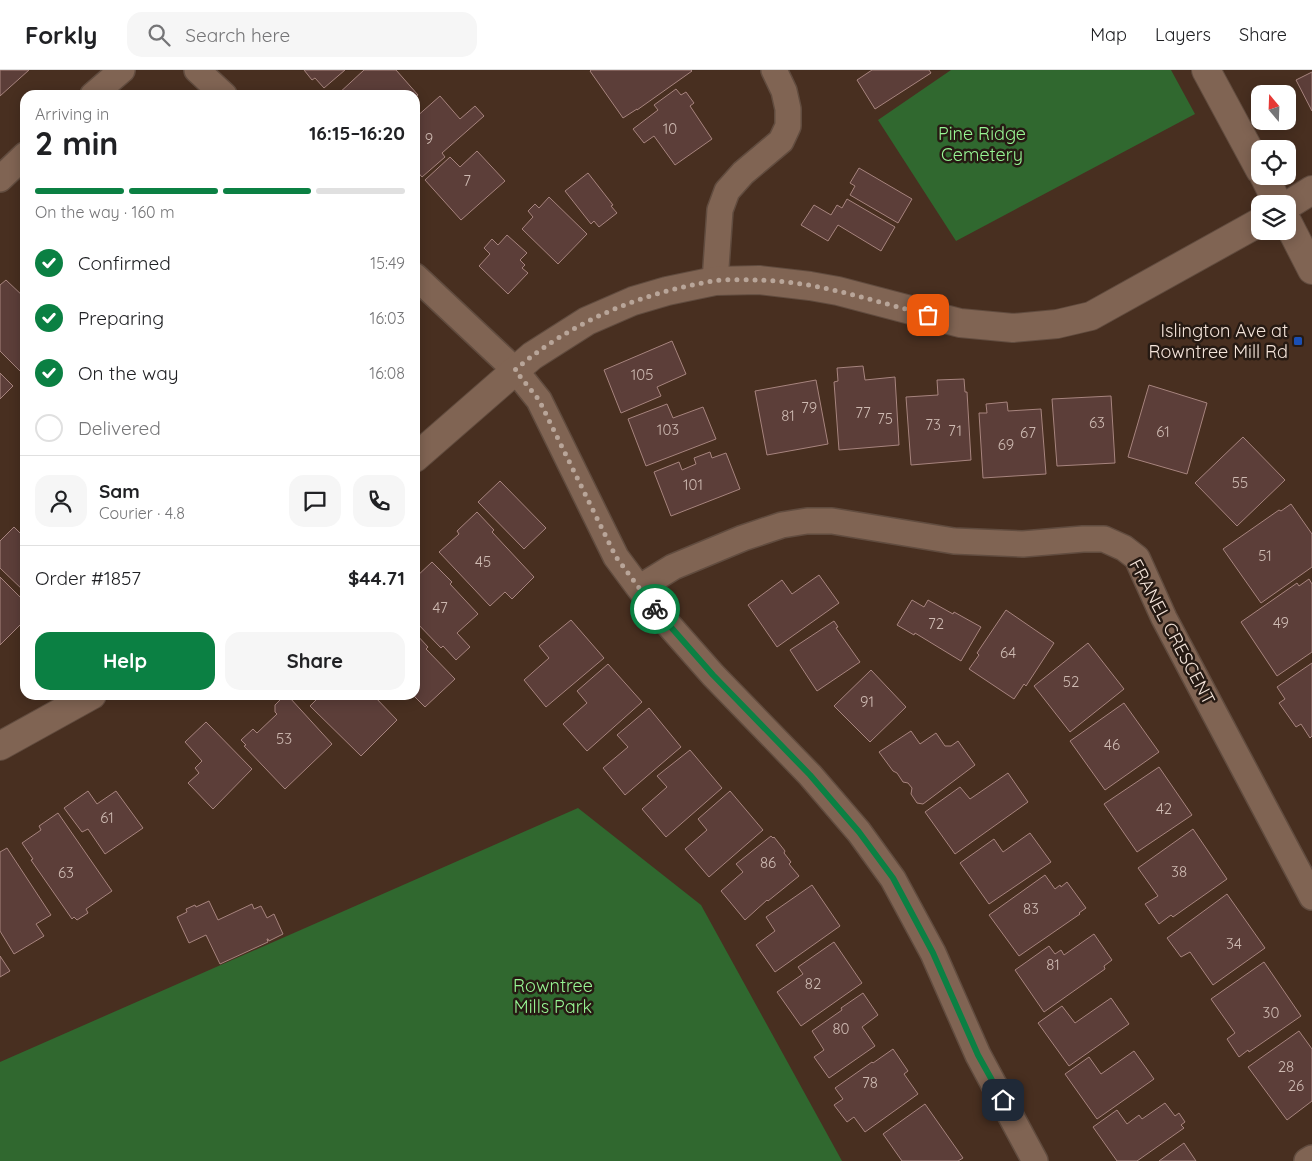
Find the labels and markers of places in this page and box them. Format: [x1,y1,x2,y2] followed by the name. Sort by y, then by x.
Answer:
[907,294,949,336] pin
[1149,319,1288,363] place label: Islington Ave at Rowntree Mill Rd
[1292,335,1304,347] marker: Islington Ave at Rowntree Mill Rd
[982,1079,1024,1121] pin

